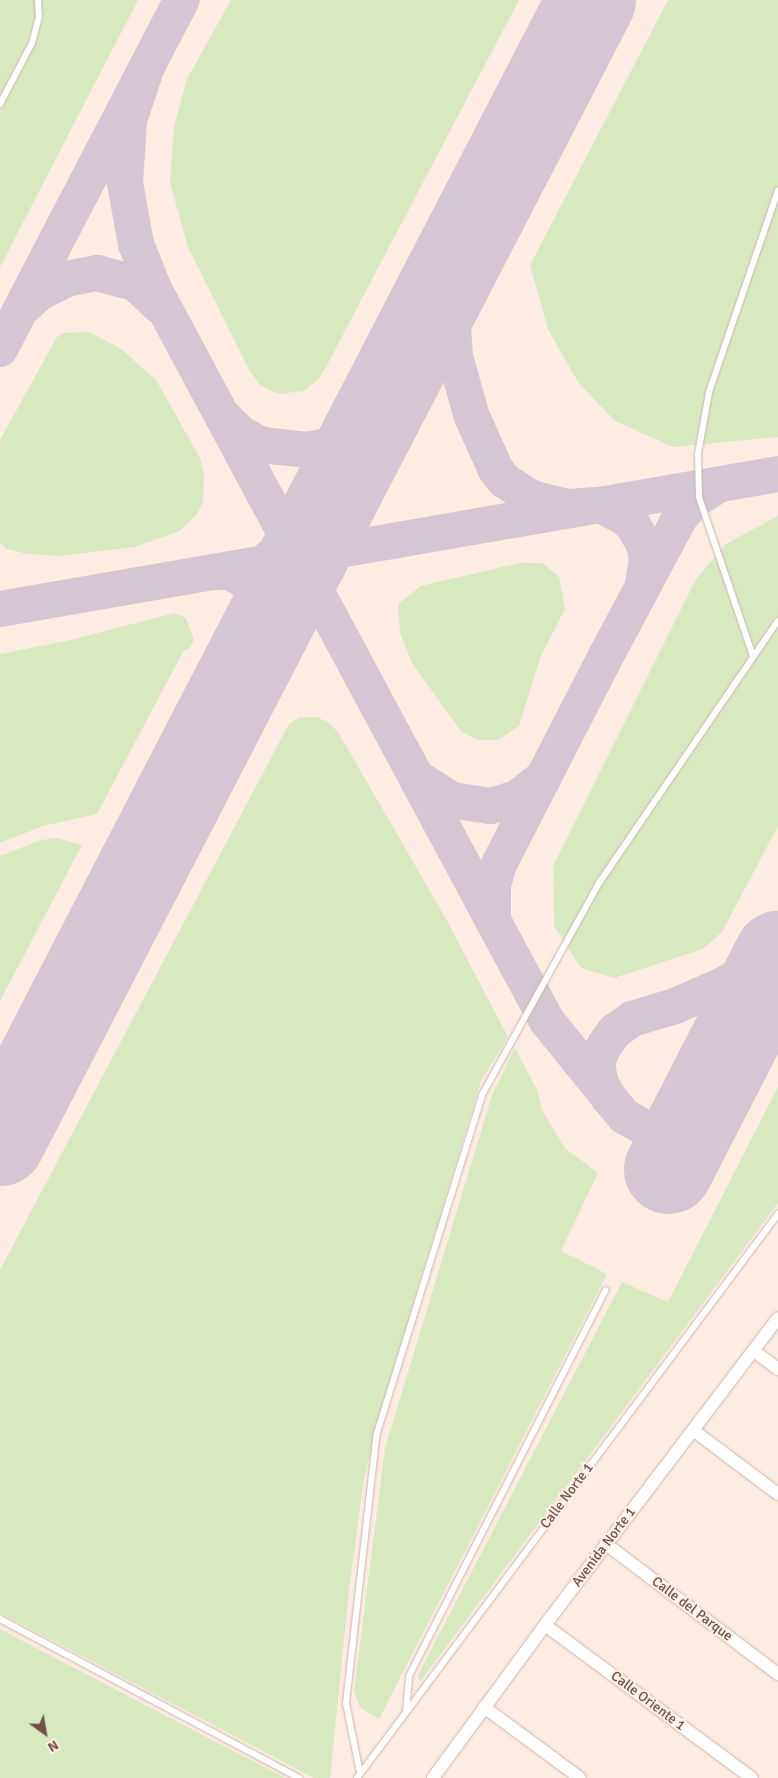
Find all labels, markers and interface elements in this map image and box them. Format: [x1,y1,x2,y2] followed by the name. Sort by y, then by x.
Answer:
[537,1460,597,1532] street label: Calle Norte 1
[569,1504,639,1590] street label: Avenida Norte 1
[648,1573,736,1645] street label: Calle del Parque
[607,1668,689,1734] street label: Calle Oriente 1
[20,1708,70,1758] north arrow
[45,1736,62,1756] text: N

